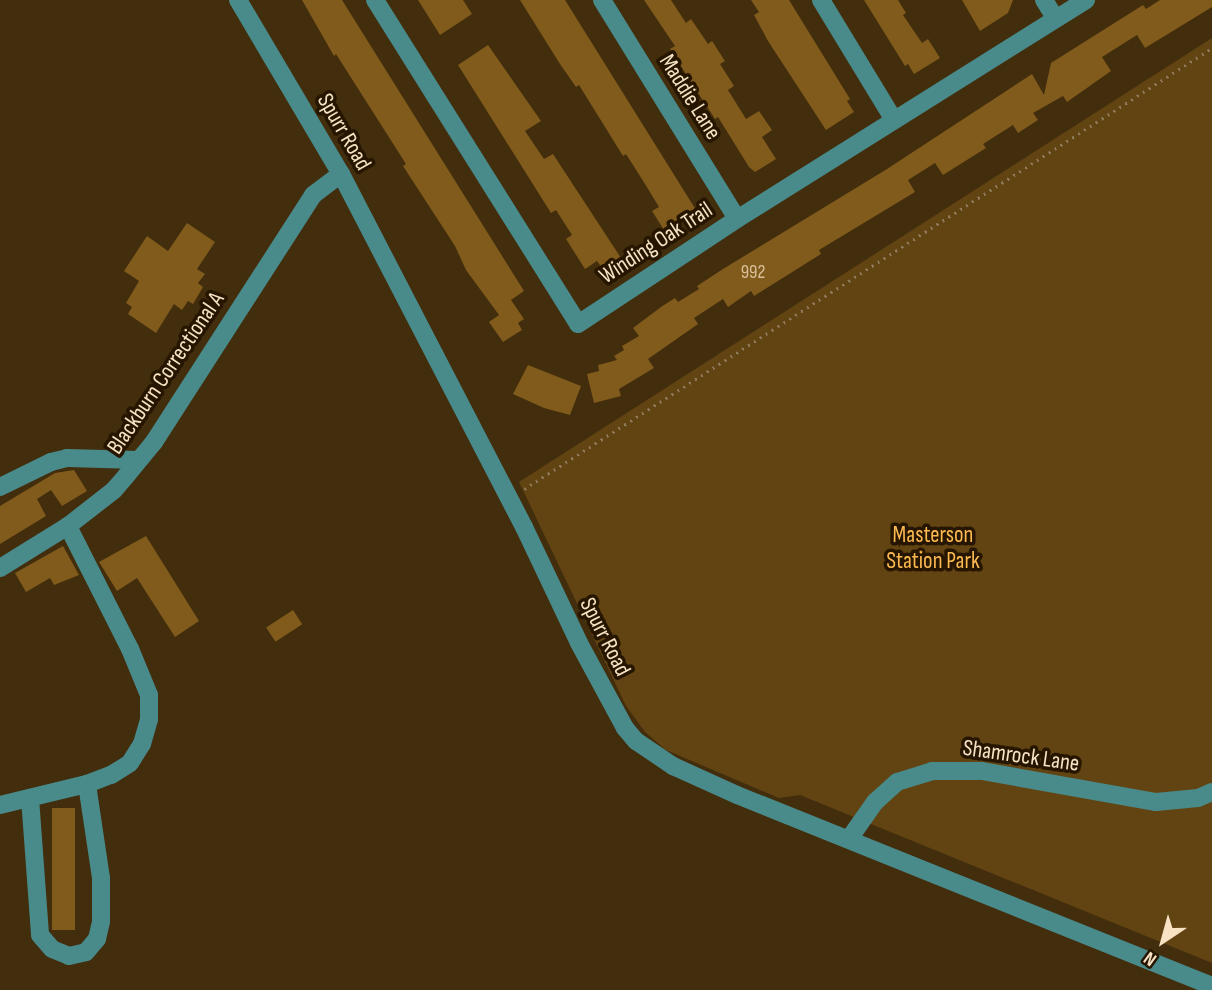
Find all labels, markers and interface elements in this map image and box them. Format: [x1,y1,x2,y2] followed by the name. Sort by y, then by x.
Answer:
[653,49,727,145] street label: Maddie Lane
[311,89,377,175] street label: Spurr Road
[594,196,718,290] street label: Winding Oak Trail
[741,262,765,284] house number: 992
[102,287,230,459] street label: Blackburn Correctional A
[886,521,980,575] park label: Masterson Station Park
[574,593,636,681] street label: Spurr Road
[961,734,1081,778] street label: Shamrock Lane
[1128,906,1198,976] north arrow
[1139,946,1161,971] text: N

